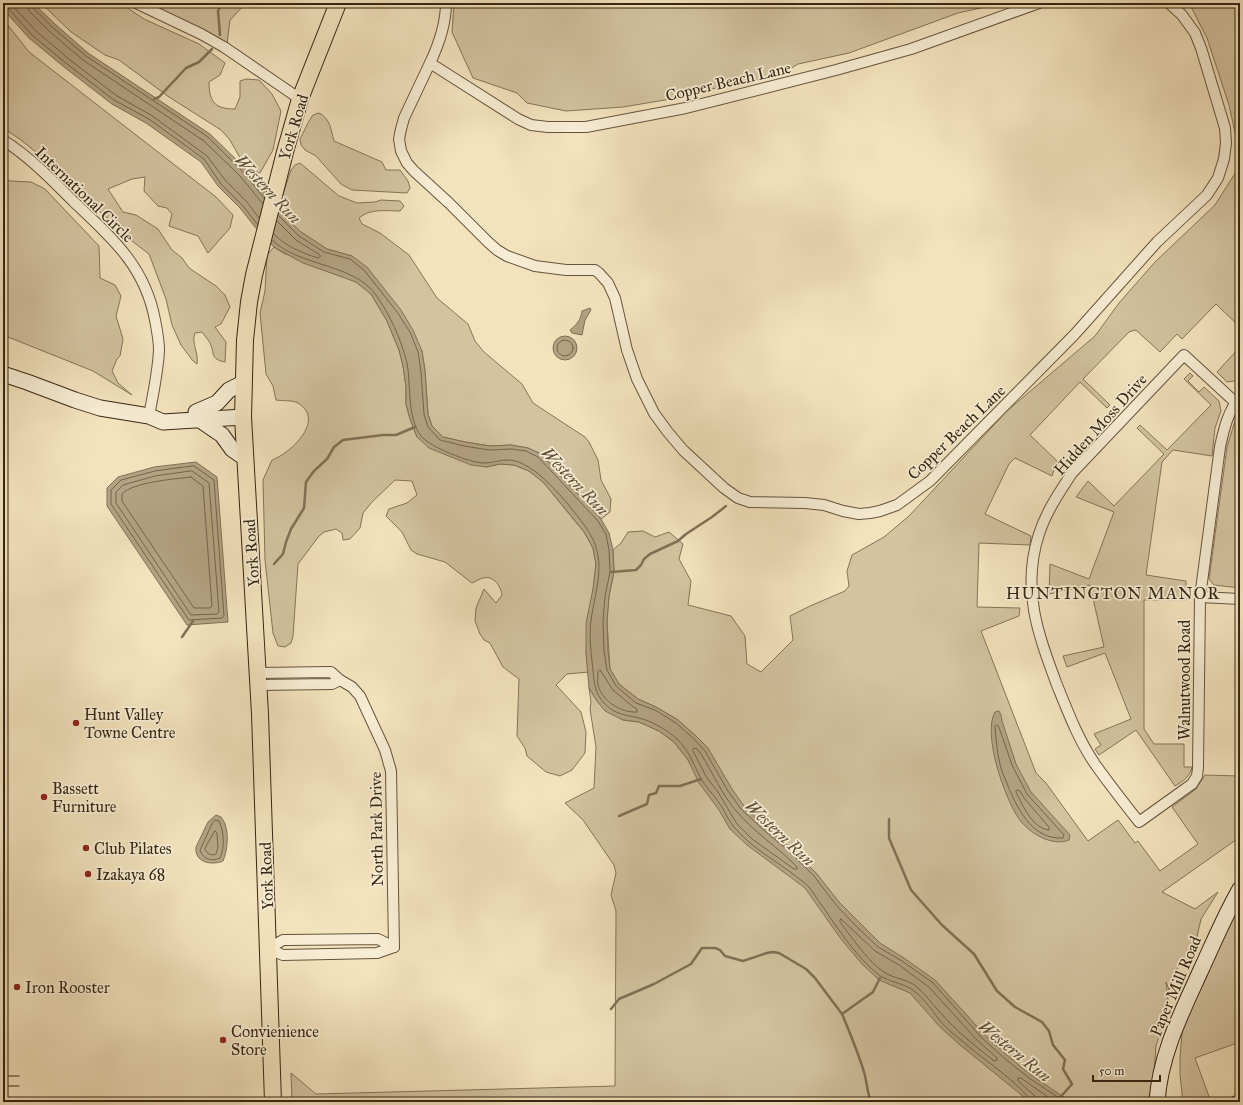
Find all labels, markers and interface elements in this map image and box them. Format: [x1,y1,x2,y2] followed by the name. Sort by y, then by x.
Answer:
[664,58,793,105] street label: Copper Beach Lane
[274,92,313,162] street label: York Road
[31,143,138,246] street label: International Circle
[230,150,305,229] water label: Western Run
[1050,370,1151,479] street label: Hidden Moss Drive
[904,381,1009,484] street label: Copper Beach Lane
[537,443,613,520] water label: Western Run
[240,518,263,588] street label: York Road
[1006,583,1220,604] district label: HUNTINGTON MANOR
[1175,620,1194,740] street label: Walnutwood Road
[84,705,176,742] place label: Hunt Valley Towne Centre
[71,718,81,728] marker: Hunt Valley Towne Centre
[366,771,387,887] street label: North Park Drive
[52,779,117,816] place label: Bassett Furniture
[39,792,49,802] marker: Bassett Furniture
[740,796,819,871] water label: Western Run
[94,839,172,858] place label: Club Pilates
[256,842,277,910] street label: York Road
[81,843,91,853] marker: Club Pilates
[96,865,165,884] place label: Izakaya 68
[83,869,93,879] marker: Izakaya 68
[1146,933,1205,1039] street label: Paper Mill Road
[25,978,110,997] place label: Iron Rooster
[12,982,22,992] marker: Iron Rooster
[974,1016,1055,1087] water label: Western Run
[231,1022,319,1059] place label: Convienience Store
[218,1035,228,1045] marker: Convienience Store
[1093,1057,1160,1083] scale bar
[1099,1064,1124,1078] text: 50 m

